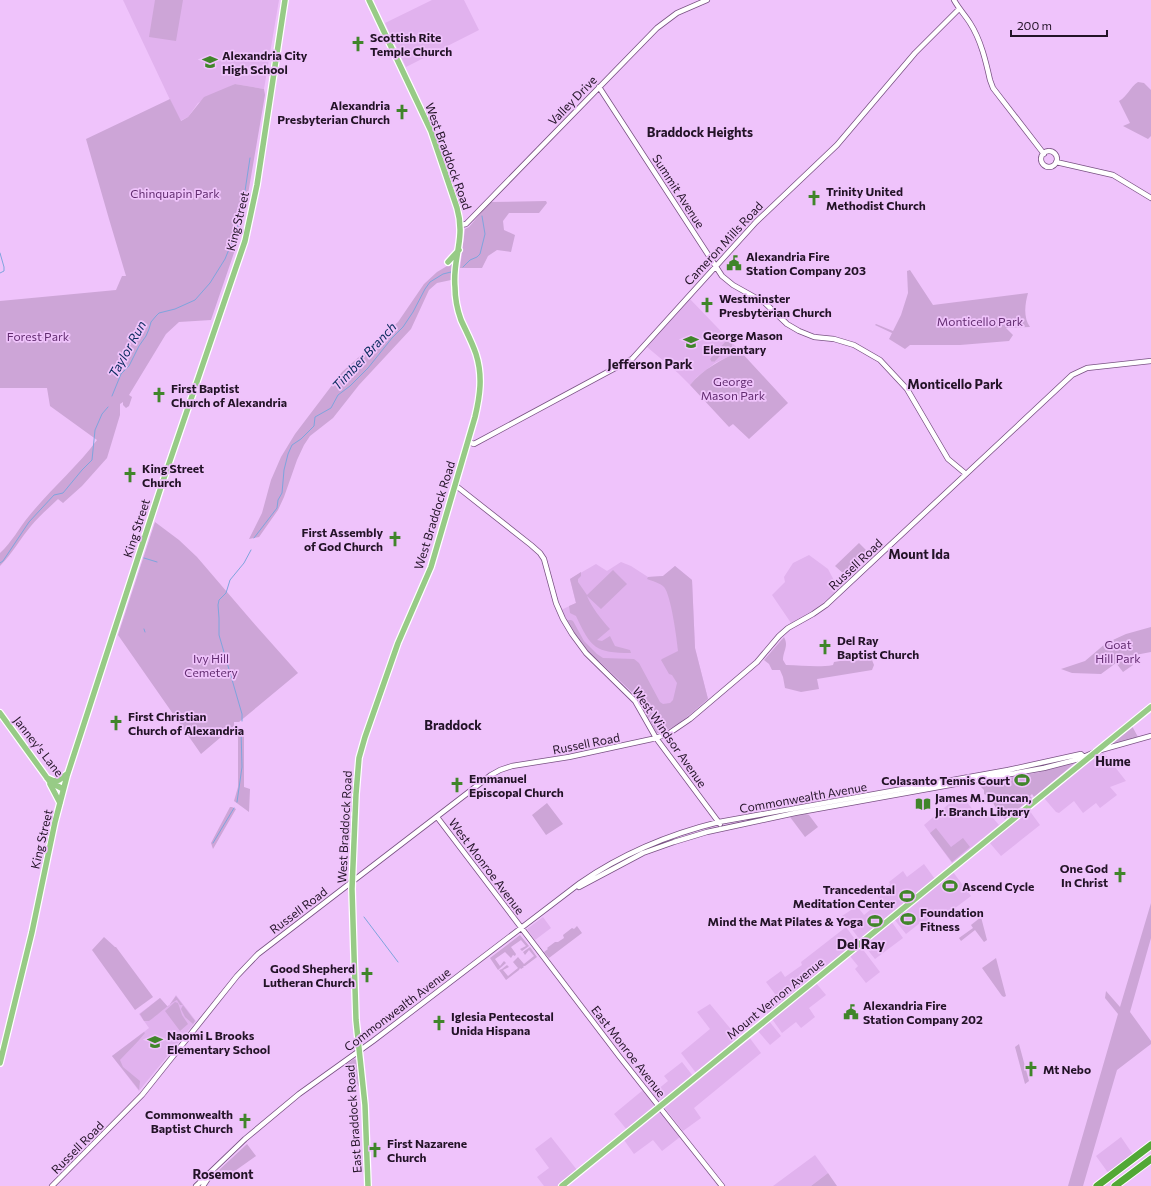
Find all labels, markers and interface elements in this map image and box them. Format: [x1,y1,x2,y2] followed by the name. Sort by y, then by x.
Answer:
[1011,12,1107,38] scale bar
[1017,18,1052,32] text: 200 m
[370,30,452,58] place label: Scottish Rite Temple Church
[349,35,367,53] church icon: Scottish Rite Temple Church
[222,48,308,76] place label: Alexandria City High School
[201,53,219,71] school or university icon: Alexandria City High School
[545,72,599,128] street label: Valley Drive
[277,98,390,126] place label: Alexandria Presbyterian Church
[423,101,475,211] street label: West Braddock Road
[393,103,411,121] church icon: Alexandria Presbyterian Church
[647,124,753,140] district label: Braddock Heights
[650,152,708,230] street label: Summit Avenue
[826,184,926,212] place label: Trinity United Methodist Church
[130,186,220,200] park label: Chinquapin Park
[805,189,823,207] church icon: Trinity United Methodist Church
[223,190,251,252] street label: King Street
[681,198,765,288] street label: Cameron Mills Road
[746,249,866,277] place label: Alexandria Fire Station Company 203
[725,254,743,272] public building icon: Alexandria Fire Station Company 203
[719,291,832,319] place label: Westminster Presbyterian Church
[698,296,716,314] church icon: Westminster Presbyterian Church
[937,314,1024,328] park label: Monticello Park
[105,318,149,380] water label: Taylor Run
[329,319,399,393] water label: Timber Branch
[703,328,783,356] place label: George Mason Elementary
[7,329,70,343] park label: Forest Park
[682,333,700,351] school or university icon: George Mason Elementary
[608,356,693,372] district label: Jefferson Park
[701,374,766,402] park label: George Mason Park
[907,376,1003,392] district label: Monticello Park
[171,381,287,409] place label: First Baptist Church of Alexandria
[150,386,168,404] church icon: First Baptist Church of Alexandria
[411,459,457,571] street label: West Braddock Road
[142,461,204,489] place label: King Street Church
[121,466,139,484] church icon: King Street Church
[120,497,152,559] street label: King Street
[302,525,383,553] place label: First Assembly of God Church
[386,530,404,548] church icon: First Assembly of God Church
[825,536,885,592] street label: Russell Road
[888,546,950,562] district label: Mount Ida
[837,633,919,661] place label: Del Ray Baptist Church
[1095,637,1141,665] park label: Goat Hill Park
[816,638,834,656] church icon: Del Ray Baptist Church
[184,651,238,679] park label: Ivy Hill Cemetery
[630,684,710,790] street label: West Windsor Avenue
[128,709,244,737] place label: First Christian Church of Alexandria
[10,713,67,779] street label: Janney's Lane
[107,714,125,732] church icon: First Christian Church of Alexandria
[424,717,482,733] district label: Braddock
[551,730,621,756] street label: Russell Road
[1095,753,1131,769] district label: Hume
[334,770,354,884] street label: West Braddock Road
[469,771,564,799] place label: Emmanuel Episcopal Church
[1013,771,1031,789] sports icon: Colasanto Tennis Court
[881,773,1010,787] place label: Colasanto Tennis Court
[448,776,466,794] church icon: Emmanuel Episcopal Church
[738,779,868,815] street label: Commonwealth Avenue
[935,790,1032,819] place label: James M. Duncan, Jr. Branch Library
[914,795,932,813] library icon: James M. Duncan, Jr. Branch Library
[27,808,55,870] street label: King Street
[446,815,528,917] street label: West Monroe Avenue
[1060,861,1108,889] place label: One God In Christ
[1111,866,1129,884] church icon: One God In Christ
[941,877,959,895] sports icon: Ascend Cycle
[962,879,1034,893] place label: Ascend Cycle
[793,882,895,910] place label: Trancedental Meditation Center
[267,884,330,936] street label: Russell Road
[898,887,916,905] sports icon: Trancedental Meditation Center
[920,905,984,933] place label: Foundation Fitness
[899,910,917,928] sports icon: Foundation Fitness
[866,912,884,930] sports icon: Mind the Mat Pilates & Yoga
[708,914,863,928] place label: Mind the Mat Pilates & Yoga
[837,935,886,952] district label: Del Ray
[724,954,826,1042] street label: Mount Vernon Avenue
[263,961,355,989] place label: Good Shepherd Lutheran Church
[341,964,453,1054] street label: Commonwealth Avenue
[358,966,376,984] church icon: Good Shepherd Lutheran Church
[863,998,983,1026] place label: Alexandria Fire Station Company 202
[589,1003,669,1099] street label: East Monroe Avenue
[842,1003,860,1021] public building icon: Alexandria Fire Station Company 202
[451,1009,554,1037] place label: Iglesia Pentecostal Unida Hispana
[430,1014,448,1032] church icon: Iglesia Pentecostal Unida Hispana
[167,1028,270,1056] place label: Naomi L Brooks Elementary School
[146,1033,164,1051] school or university icon: Naomi L Brooks Elementary School
[1022,1060,1040,1078] church icon: Mt Nebo
[1043,1062,1091,1076] place label: Mt Nebo
[342,1064,364,1174] street label: East Braddock Road
[145,1107,233,1135] place label: Commonwealth Baptist Church
[236,1112,254,1130] church icon: Commonwealth Baptist Church
[48,1118,106,1176] street label: Russell Road
[387,1136,467,1164] place label: First Nazarene Church
[366,1141,384,1159] church icon: First Nazarene Church
[192,1166,254,1182] district label: Rosemont

